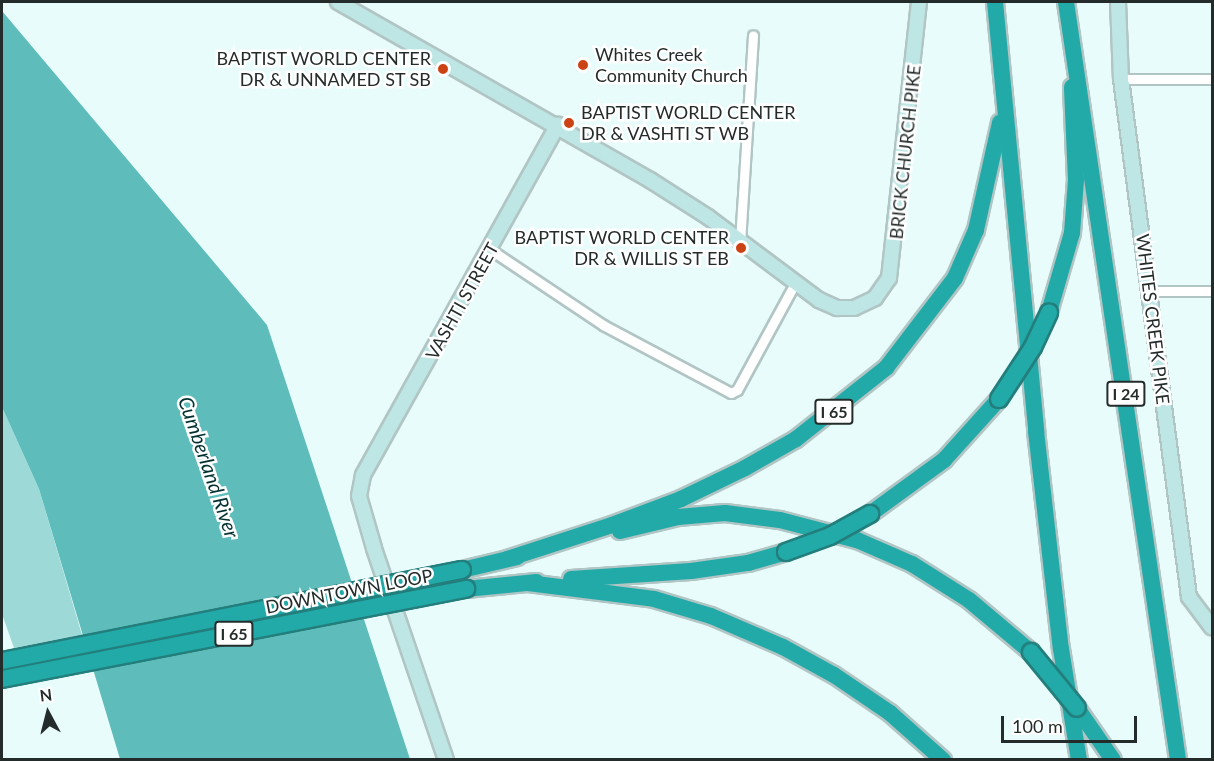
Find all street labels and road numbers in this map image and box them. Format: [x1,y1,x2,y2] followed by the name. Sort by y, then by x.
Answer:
[885,64,925,240] street label: BRICK CHURCH PIKE
[1132,233,1174,405] street label: WHITES CREEK PIKE
[421,239,503,363] street label: VASHTI STREET
[1105,381,1147,407] road number: I 24
[813,399,855,425] road number: I 65
[264,564,434,618] street label: DOWNTOWN LOOP
[213,621,255,647] road number: I 65

